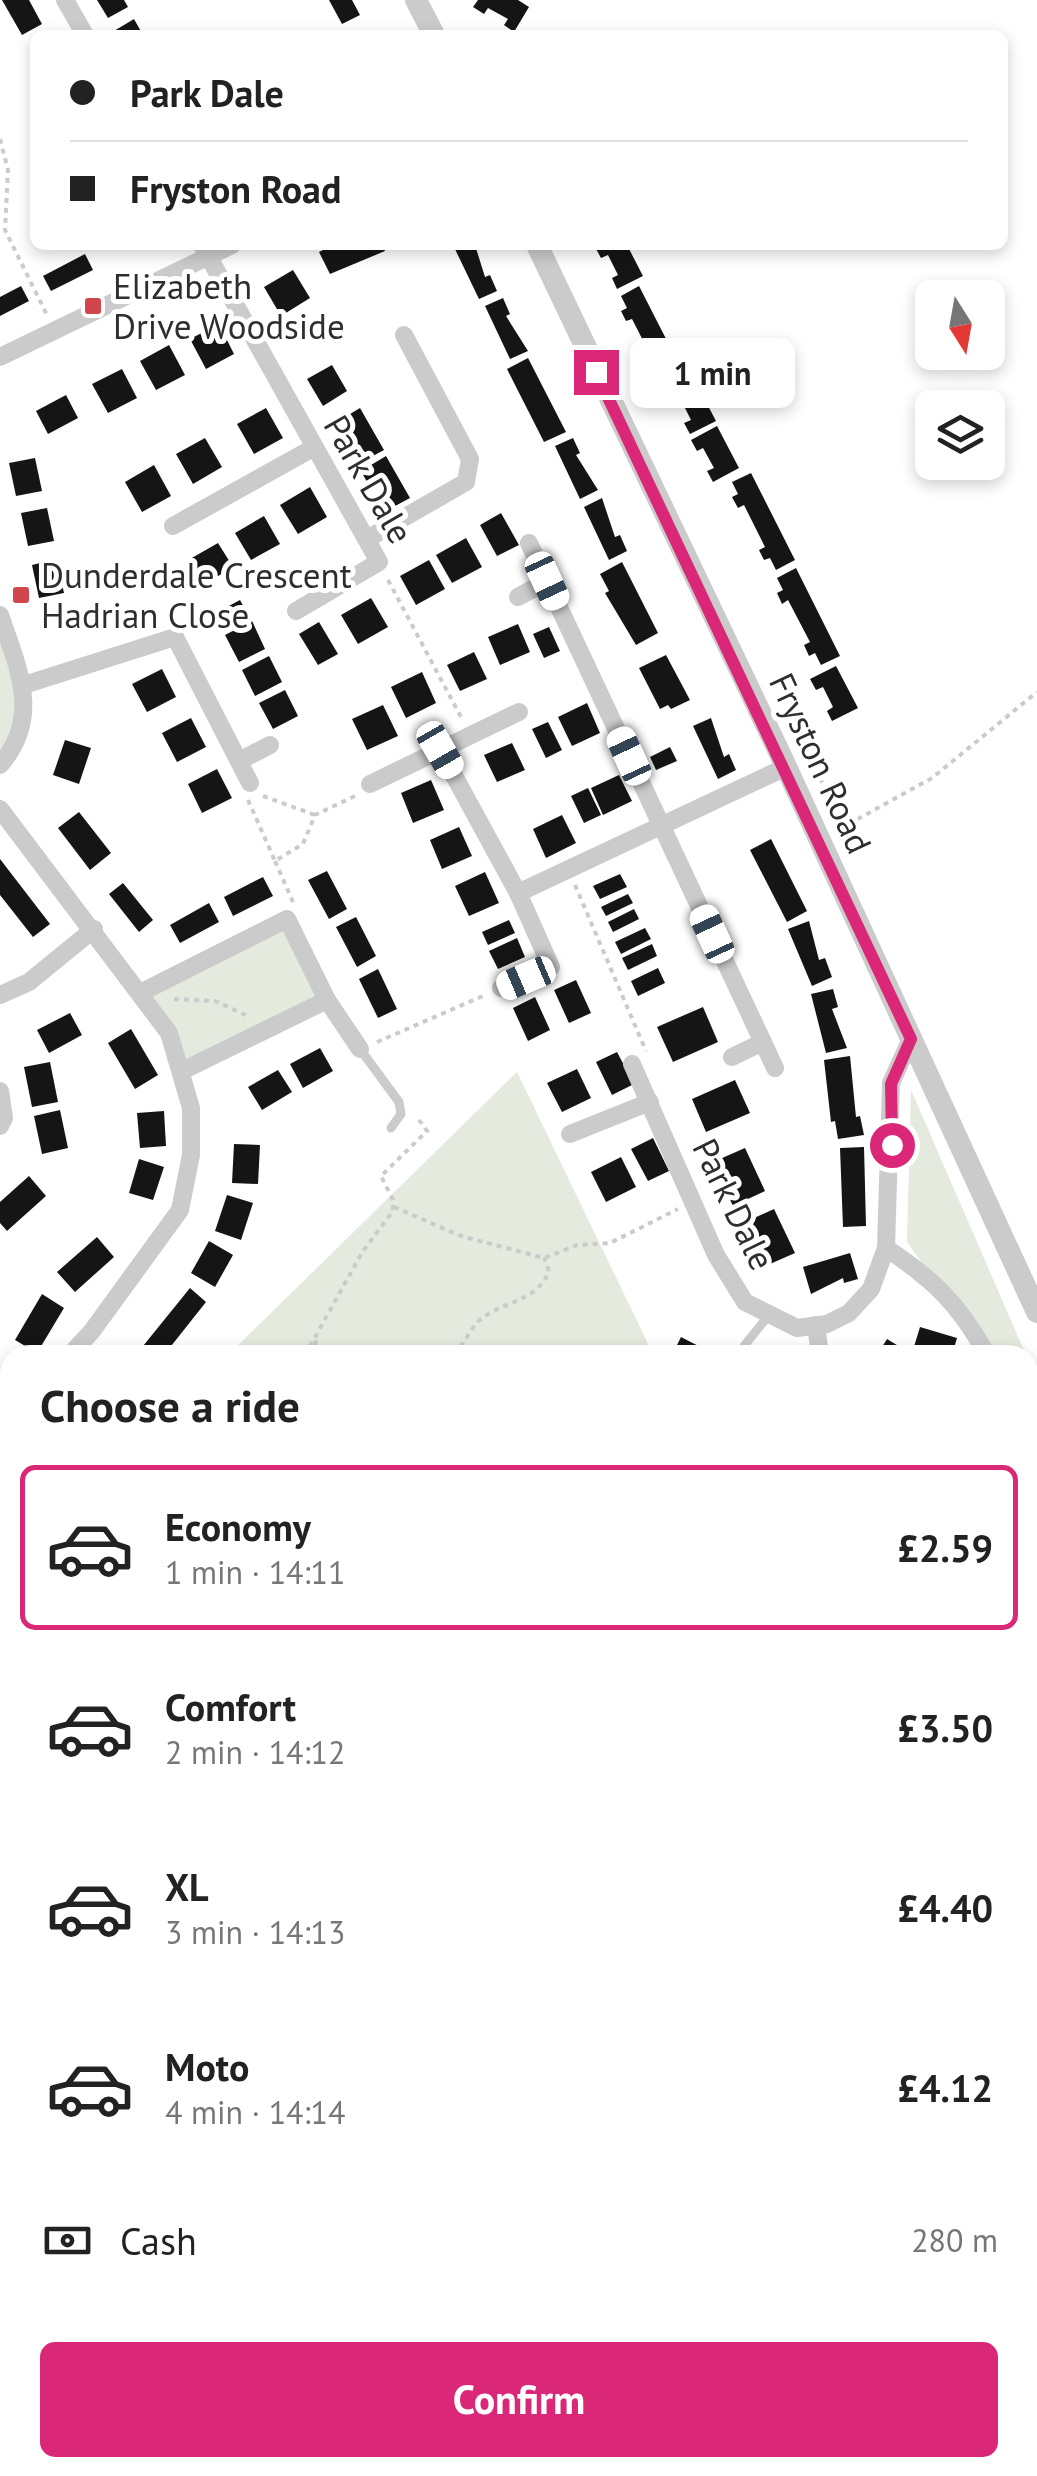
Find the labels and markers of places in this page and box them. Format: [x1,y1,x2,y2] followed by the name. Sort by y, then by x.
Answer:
[113,263,345,349] place label: Elizabeth Drive Woodside
[82,295,104,317] marker: Elizabeth Drive Woodside
[41,552,352,638] place label: Dunderdale Crescent Hadrian Close
[10,584,32,606] marker: Dunderdale Crescent Hadrian Close

